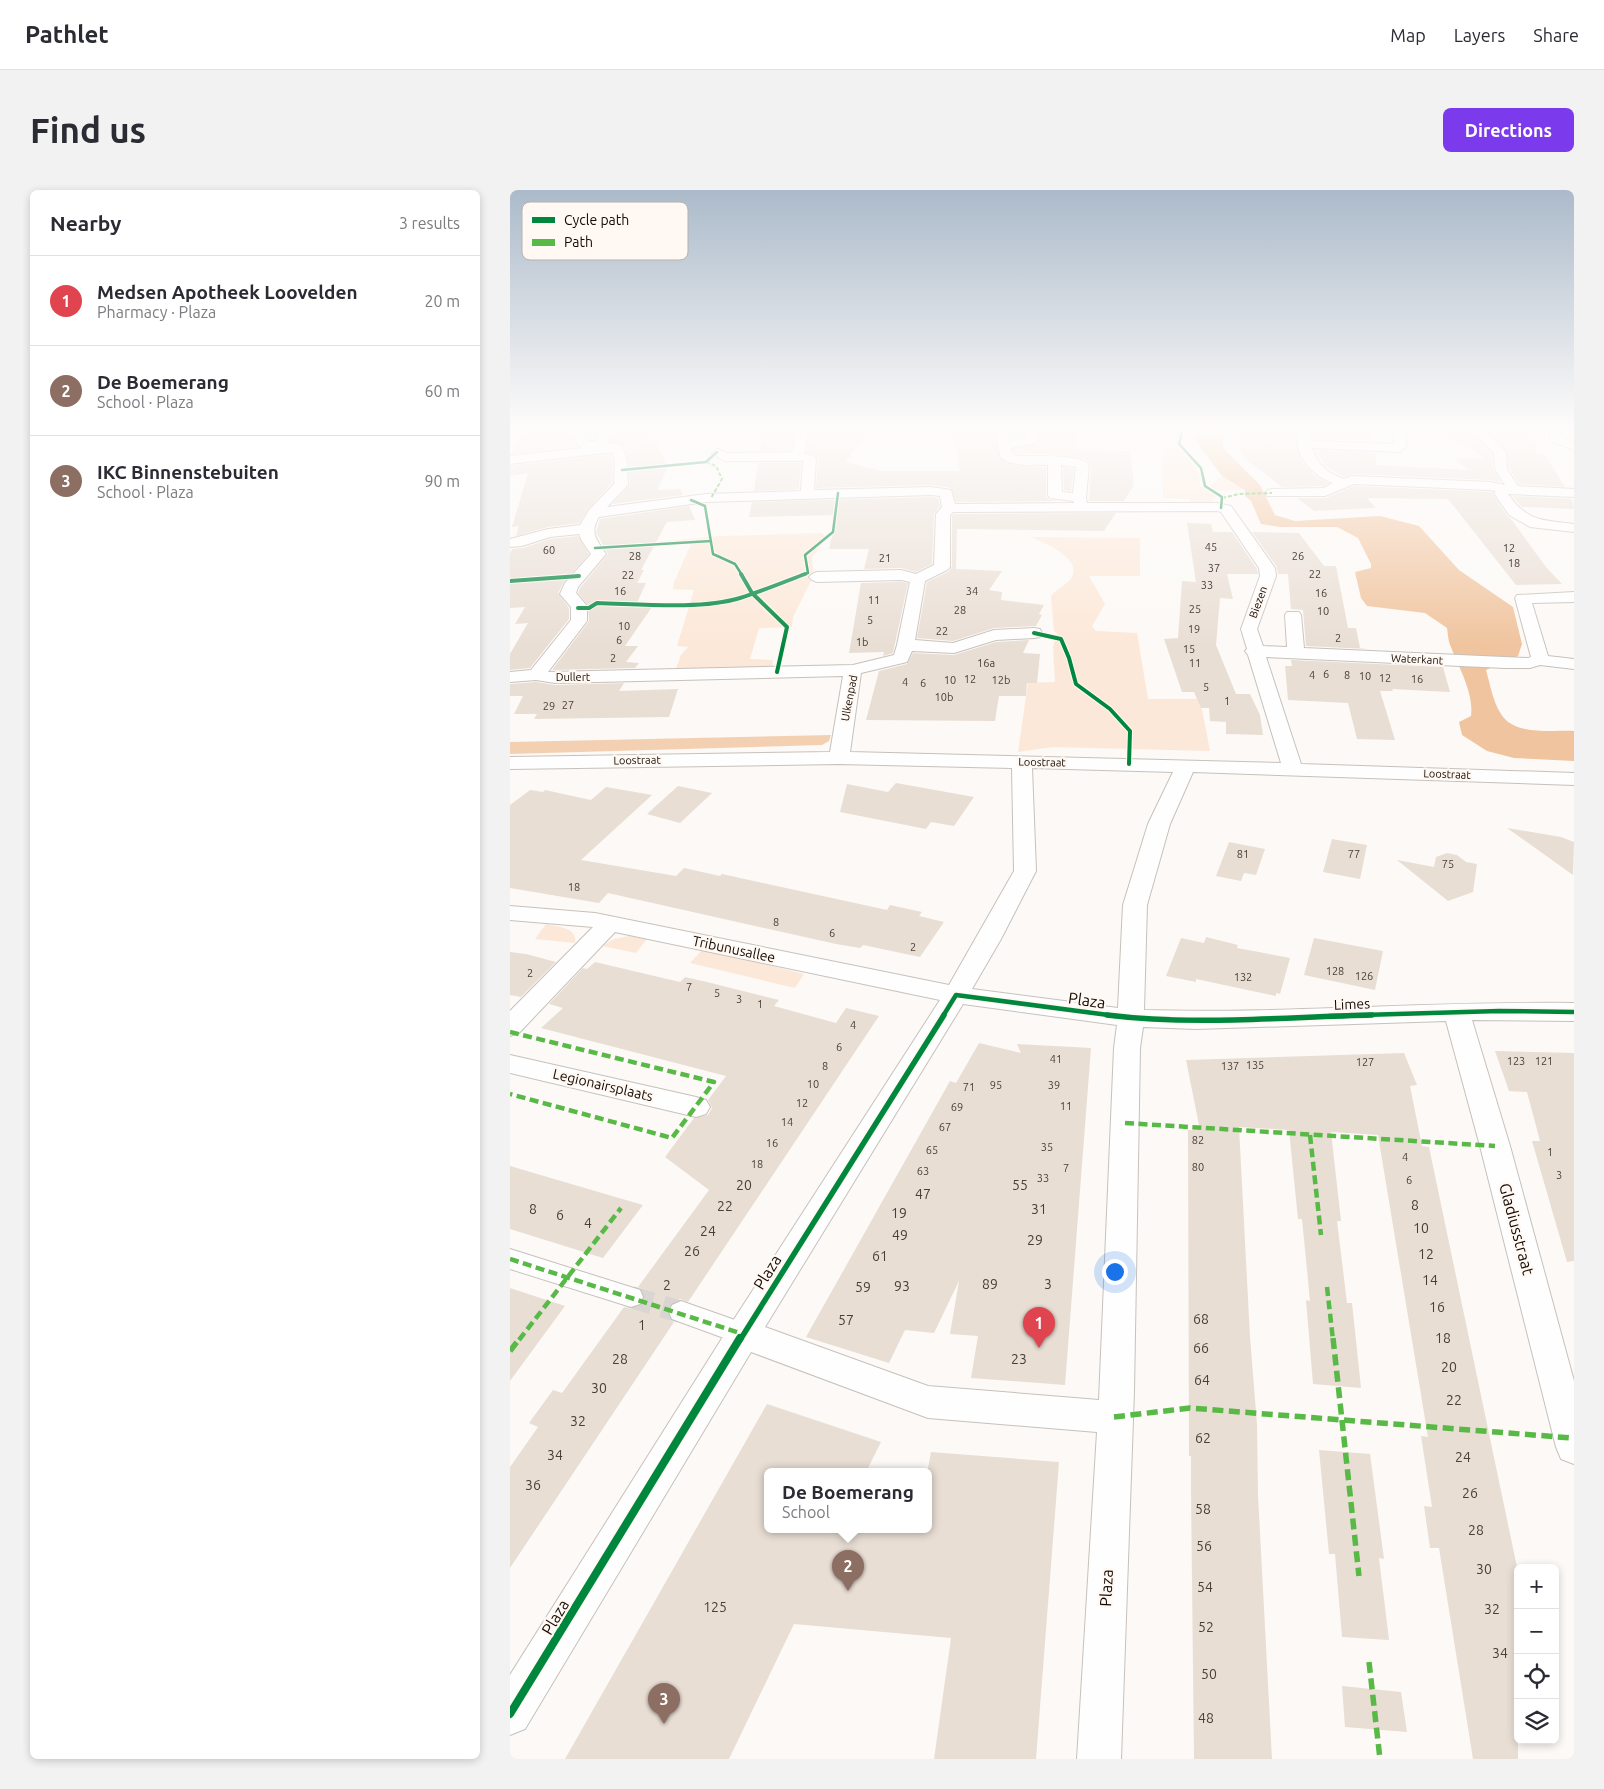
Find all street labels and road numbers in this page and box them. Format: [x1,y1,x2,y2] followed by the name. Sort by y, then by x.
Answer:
[1247,584,1269,620] street label: Biezen
[1391,652,1444,666] street label: Waterkant
[556,671,591,683] street label: Dullert
[839,674,859,722] street label: Ulkenpad
[613,754,661,766] street label: Loostraat
[1018,756,1066,768] street label: Loostraat
[1423,767,1472,781] street label: Loostraat
[691,932,777,966] street label: Tribunusallee
[1067,988,1107,1012] street label: Plaza
[1334,995,1370,1013] street label: Limes
[551,1066,655,1104] street label: Legionairsplaats
[1496,1181,1538,1278] street label: Gladiusstraat
[749,1251,785,1293] street label: Plaza
[1096,1569,1116,1607] street label: Plaza
[538,1596,572,1638] street label: Plaza

